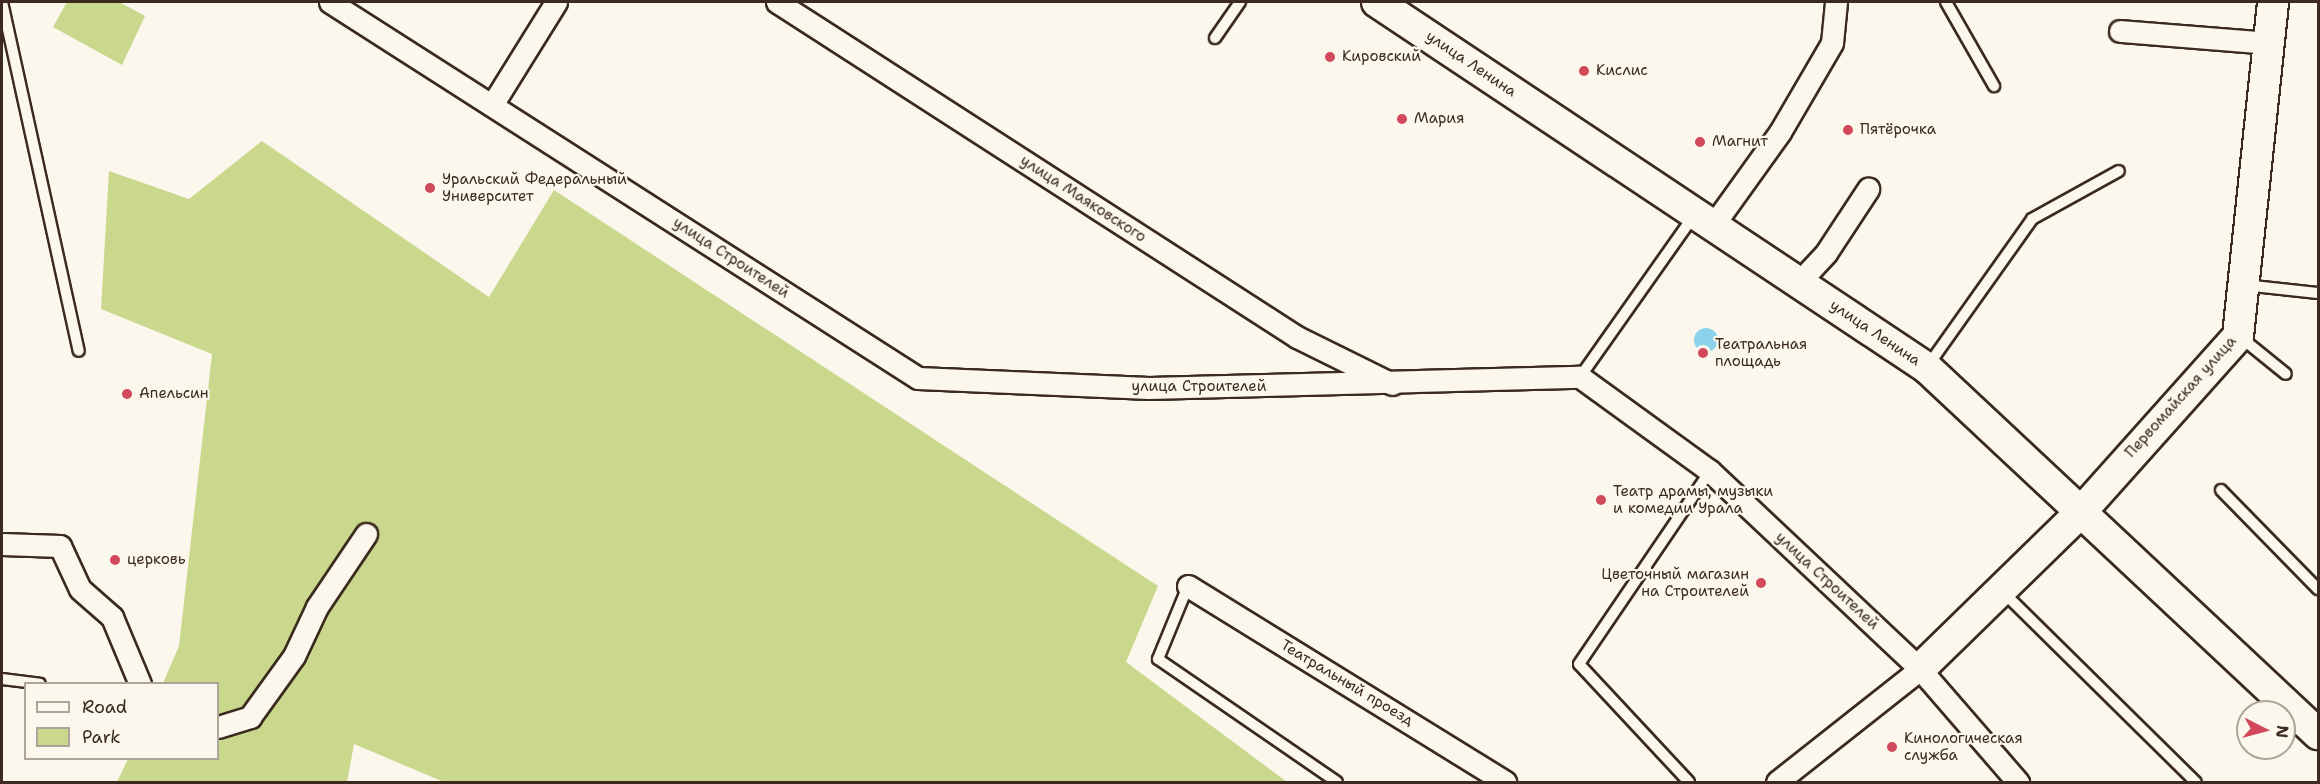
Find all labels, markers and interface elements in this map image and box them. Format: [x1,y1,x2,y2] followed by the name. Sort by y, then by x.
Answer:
[1422,27,1520,101] street label: улица Ленина
[1342,48,1421,66] place label: Кировский
[1323,50,1337,64] marker: Кировский
[1596,62,1648,80] place label: Кислис
[1577,64,1591,78] marker: Кислис
[1414,110,1464,128] place label: Мария
[1395,112,1409,126] marker: Мария
[1860,121,1936,139] place label: Пятёрочка
[1841,123,1855,137] marker: Пятёрочка
[1712,133,1768,151] place label: Магнит
[1693,135,1707,149] marker: Магнит
[1017,152,1149,246] street label: улица Маяковского
[442,170,627,205] place label: Уральский Федеральный Университет
[423,181,437,195] marker: Уральский Федеральный Университет
[670,214,792,302] street label: улица Строителей
[1826,296,1924,370] street label: улица Ленина
[2122,332,2240,462] street label: Первомайская улица
[1715,335,1807,370] place label: Театральная площадь
[1696,346,1710,360] marker: Театральная площадь
[1132,378,1266,396] street label: улица Строителей
[139,385,209,403] place label: Апельсин
[120,387,134,401] marker: Апельсин
[1613,482,1773,517] place label: Театр драмы, музыки и комедии Урала
[1594,493,1608,507] marker: Театр драмы, музыки и комедии Урала
[1772,528,1882,634] street label: улица Строителей
[127,551,186,569] place label: церковь
[108,553,122,567] marker: церковь
[1601,565,1749,600] place label: Цветочный магазин на Строителей
[1754,576,1768,590] marker: Цветочный магазин на Строителей
[1277,636,1417,730] street label: Театральный проезд
[24,682,219,760] legend
[82,695,127,719] text: Road
[2236,700,2296,760] north arrow
[2271,724,2294,739] text: N
[82,725,121,749] text: Park
[1904,729,2023,764] place label: Кинологическая служба
[1885,740,1899,754] marker: Кинологическая служба

